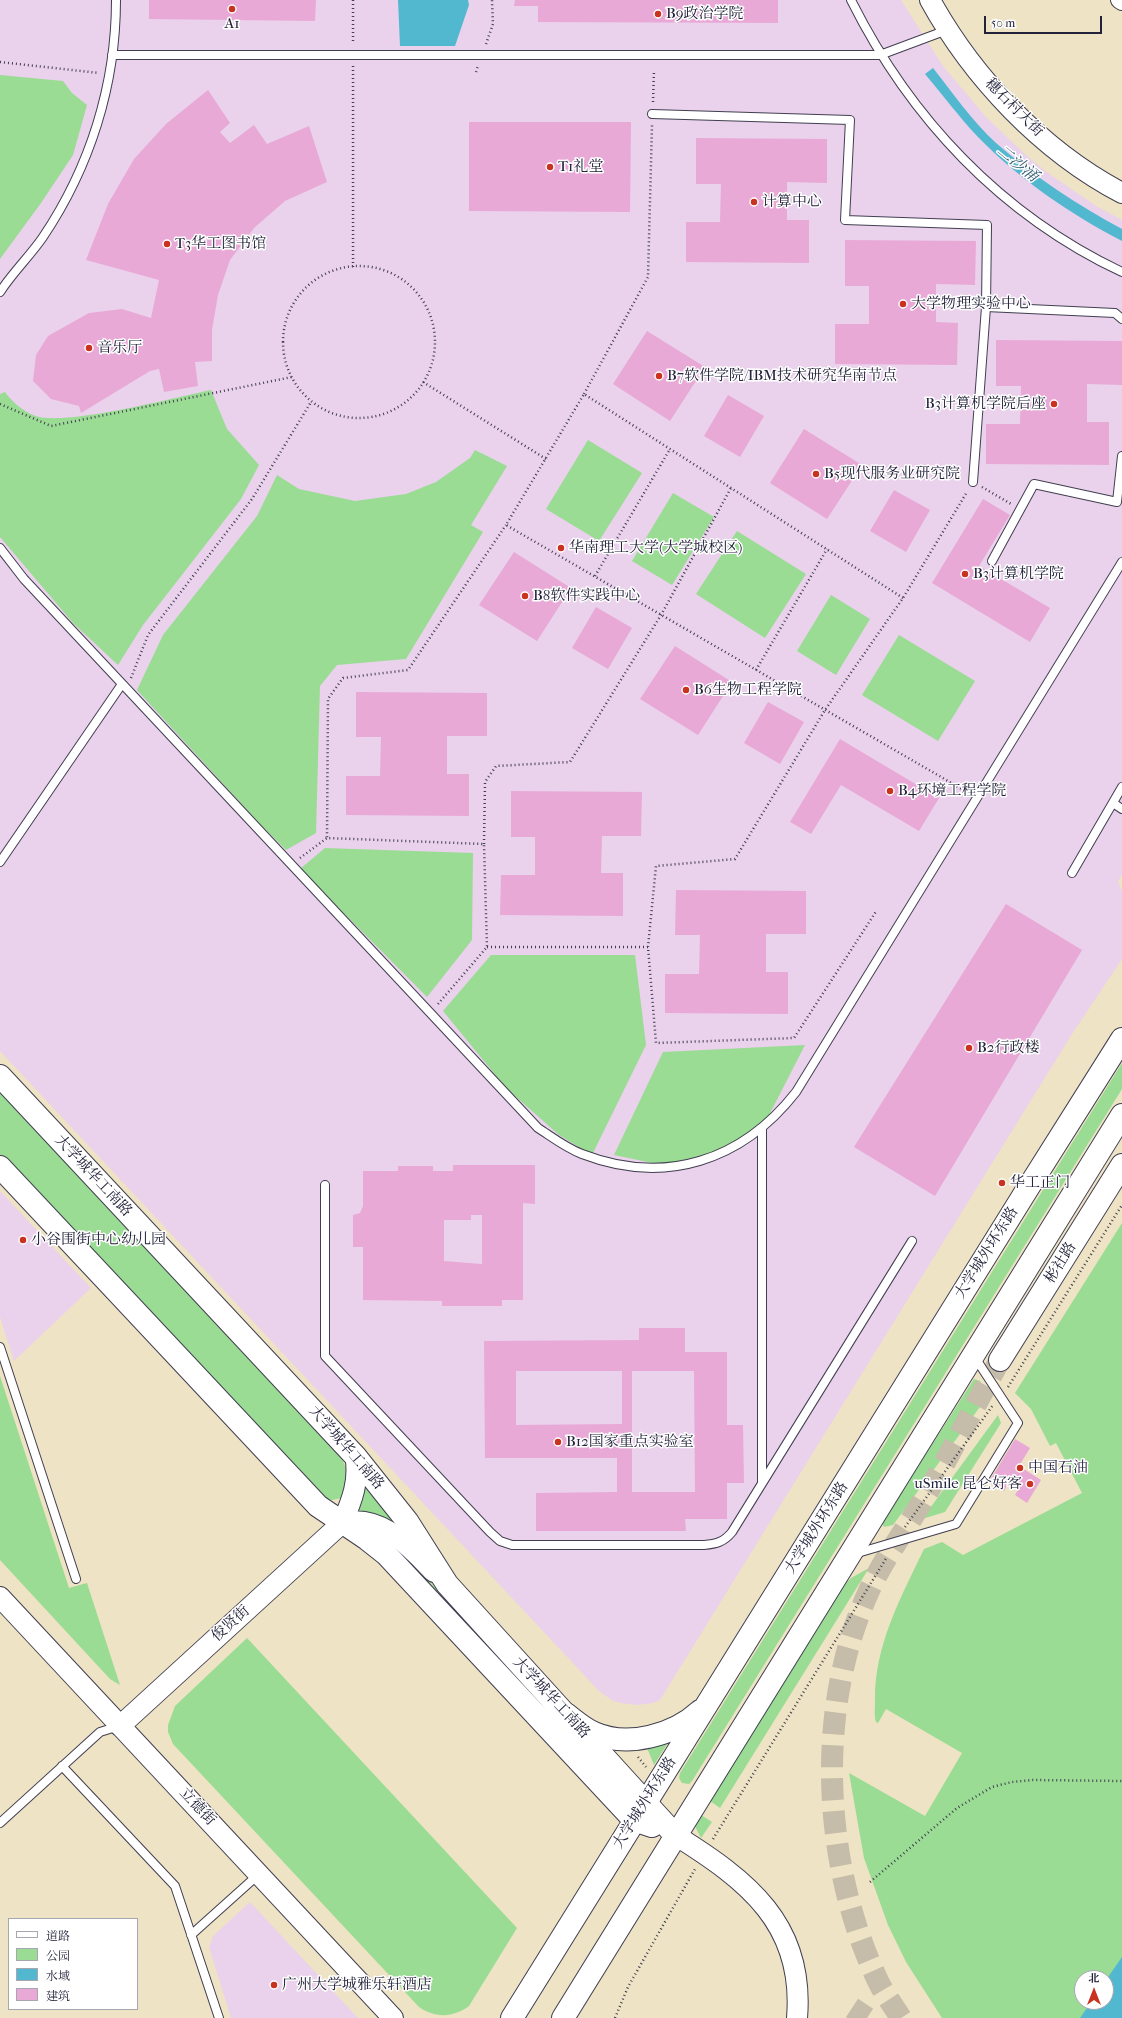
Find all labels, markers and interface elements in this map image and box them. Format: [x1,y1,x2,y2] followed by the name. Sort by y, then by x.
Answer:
[227,4,237,14] marker: A1
[666,5,744,23] place label: B9政治学院
[986,8,1104,34] scale bar
[653,9,663,19] marker: B9政治学院
[224,15,240,33] place label: A1
[991,16,1015,30] text: 50 m
[981,75,1047,141] street label: 穗石村大街
[992,141,1042,187] water label: 二沙涌
[558,158,603,176] place label: T1礼堂
[545,162,555,172] marker: T1礼堂
[762,193,822,211] place label: 计算中心
[749,197,759,207] marker: 计算中心
[175,235,266,253] place label: T3华工图书馆
[162,239,172,249] marker: T3华工图书馆
[911,295,1031,313] place label: 大学物理实验中心
[898,299,908,309] marker: 大学物理实验中心
[97,339,142,357] place label: 音乐厅
[84,343,94,353] marker: 音乐厅
[667,367,897,385] place label: B7软件学院/IBM技术研究华南节点
[654,371,664,381] marker: B7软件学院/IBM技术研究华南节点
[925,395,1046,413] place label: B3计算机学院后座
[1049,399,1059,409] marker: B3计算机学院后座
[824,465,960,483] place label: B5现代服务业研究院
[811,469,821,479] marker: B5现代服务业研究院
[569,539,742,557] place label: 华南理工大学(大学城校区)
[556,543,566,553] marker: 华南理工大学(大学城校区)
[973,565,1064,583] place label: B3计算机学院
[960,569,970,579] marker: B3计算机学院
[533,587,640,605] place label: B8软件实践中心
[520,591,530,601] marker: B8软件实践中心
[694,681,802,699] place label: B6生物工程学院
[681,685,691,695] marker: B6生物工程学院
[898,782,1007,800] place label: B4环境工程学院
[885,786,895,796] marker: B4环境工程学院
[977,1039,1039,1057] place label: B2行政楼
[964,1043,974,1053] marker: B2行政楼
[51,1131,135,1221] street label: 大学城华工南路
[1010,1174,1070,1192] place label: 华工正门
[997,1178,1007,1188] marker: 华工正门
[952,1204,1022,1302] street label: 大学城外环东路
[31,1231,166,1249] place label: 小谷围街中心幼儿园
[18,1235,28,1245] marker: 小谷围街中心幼儿园
[1041,1239,1081,1287] street label: 彬社路
[305,1402,387,1494] street label: 大学城华工南路
[566,1433,694,1451] place label: B12国家重点实验室
[553,1437,563,1447] marker: B12国家重点实验室
[1028,1459,1088,1477] place label: 中国石油
[1015,1463,1025,1473] marker: 中国石油
[914,1475,1022,1493] place label: uSmile 昆仑好客
[782,1479,852,1577] street label: 大学城外环东路
[1025,1479,1035,1489] marker: uSmile 昆仑好客
[208,1602,254,1646] street label: 俊贤街
[509,1653,593,1743] street label: 大学城华工南路
[610,1754,680,1852] street label: 大学城外环东路
[175,1784,219,1830] street label: 立德街
[8,1918,138,2010] legend
[46,1929,70,1943] text: 道路
[46,1949,70,1963] text: 公园
[46,1969,70,1983] text: 水域
[1074,1970,1114,2010] north arrow
[1089,1972,1100,1985] text: 北
[282,1976,432,1994] place label: 广州大学城雅乐轩酒店
[269,1980,279,1990] marker: 广州大学城雅乐轩酒店
[46,1989,70,2003] text: 建筑

